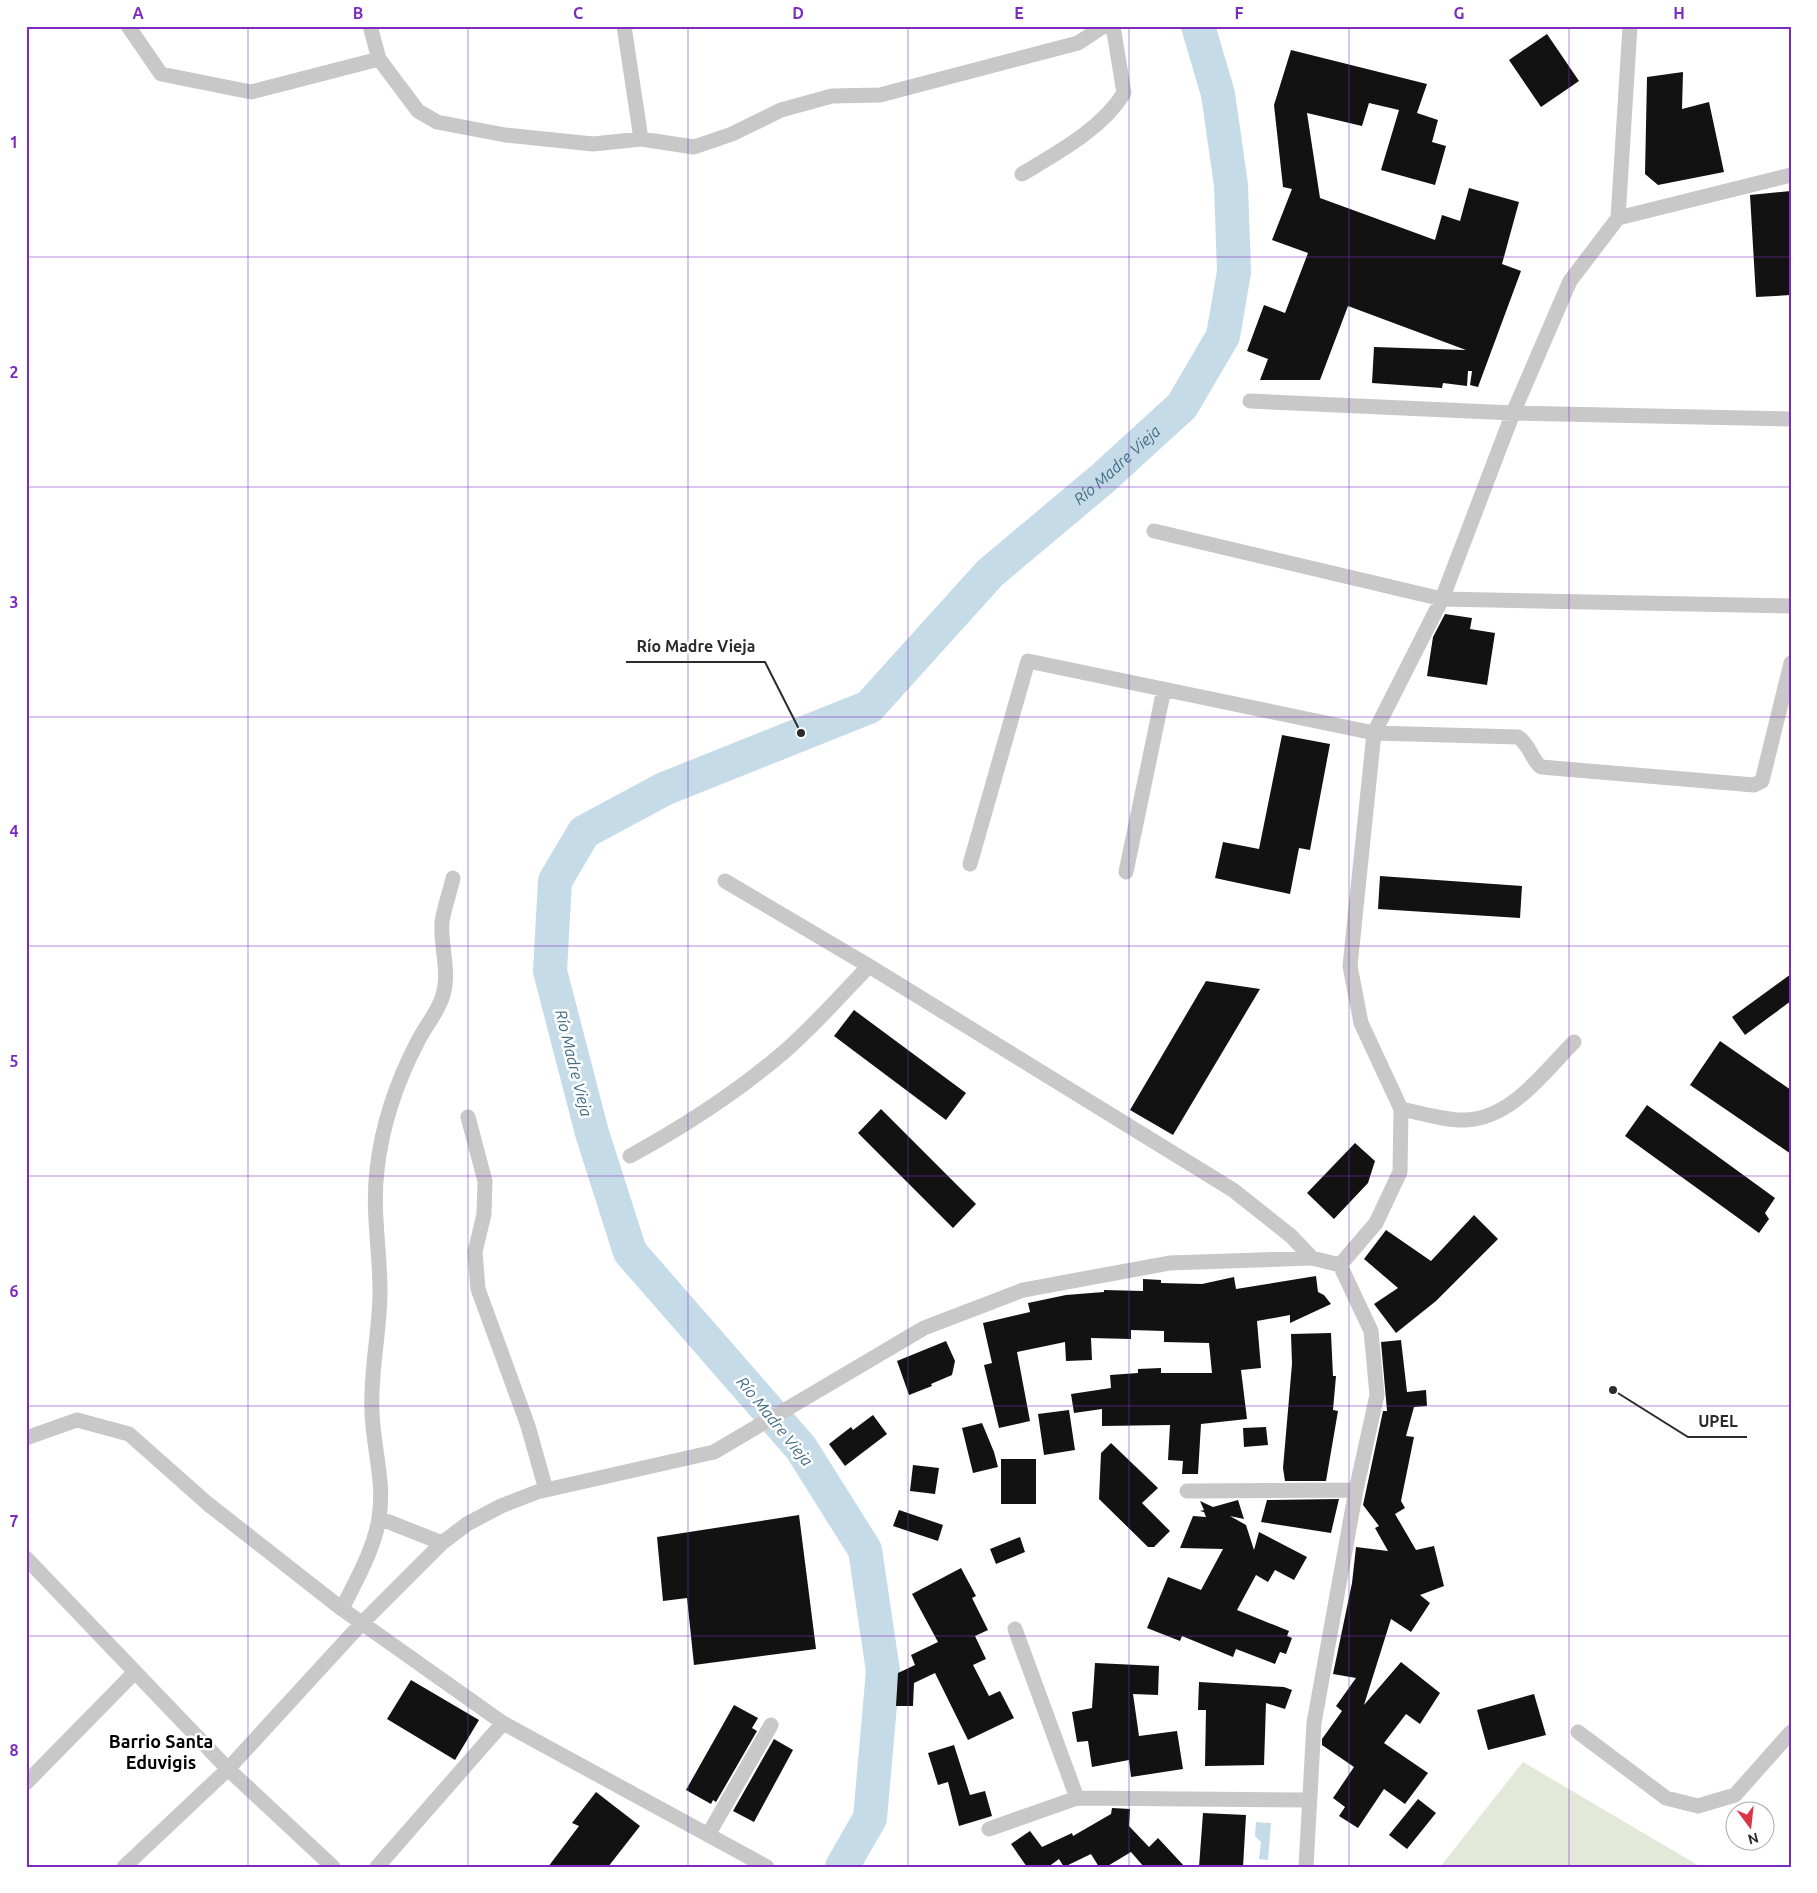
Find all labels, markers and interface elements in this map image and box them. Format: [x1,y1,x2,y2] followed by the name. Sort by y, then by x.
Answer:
[132,4,144,22] text: A
[353,4,363,22] text: B
[573,4,583,22] text: C
[792,4,804,22] text: D
[1014,4,1024,22] text: E
[1235,4,1244,22] text: F
[1453,4,1465,22] text: G
[1673,4,1685,22] text: H
[9,133,19,151] text: 1
[9,363,19,381] text: 2
[1070,421,1164,508] water label: Río Madre Vieja
[9,593,19,611] text: 3
[626,631,765,662] callout: Río Madre Vieja
[637,637,755,655] text: Río Madre Vieja
[9,822,19,840] text: 4
[552,1008,596,1119] water label: Río Madre Vieja
[9,1052,19,1070] text: 5
[9,1282,19,1300] text: 6
[733,1373,817,1470] water label: Río Madre Vieja
[1688,1406,1747,1437] callout: UPEL
[1698,1412,1738,1430] text: UPEL
[9,1512,19,1530] text: 7
[109,1731,213,1772] district label: Barrio Santa Eduvigis
[9,1741,19,1759] text: 8
[1724,1800,1774,1850] north arrow
[1746,1829,1760,1848] text: N

